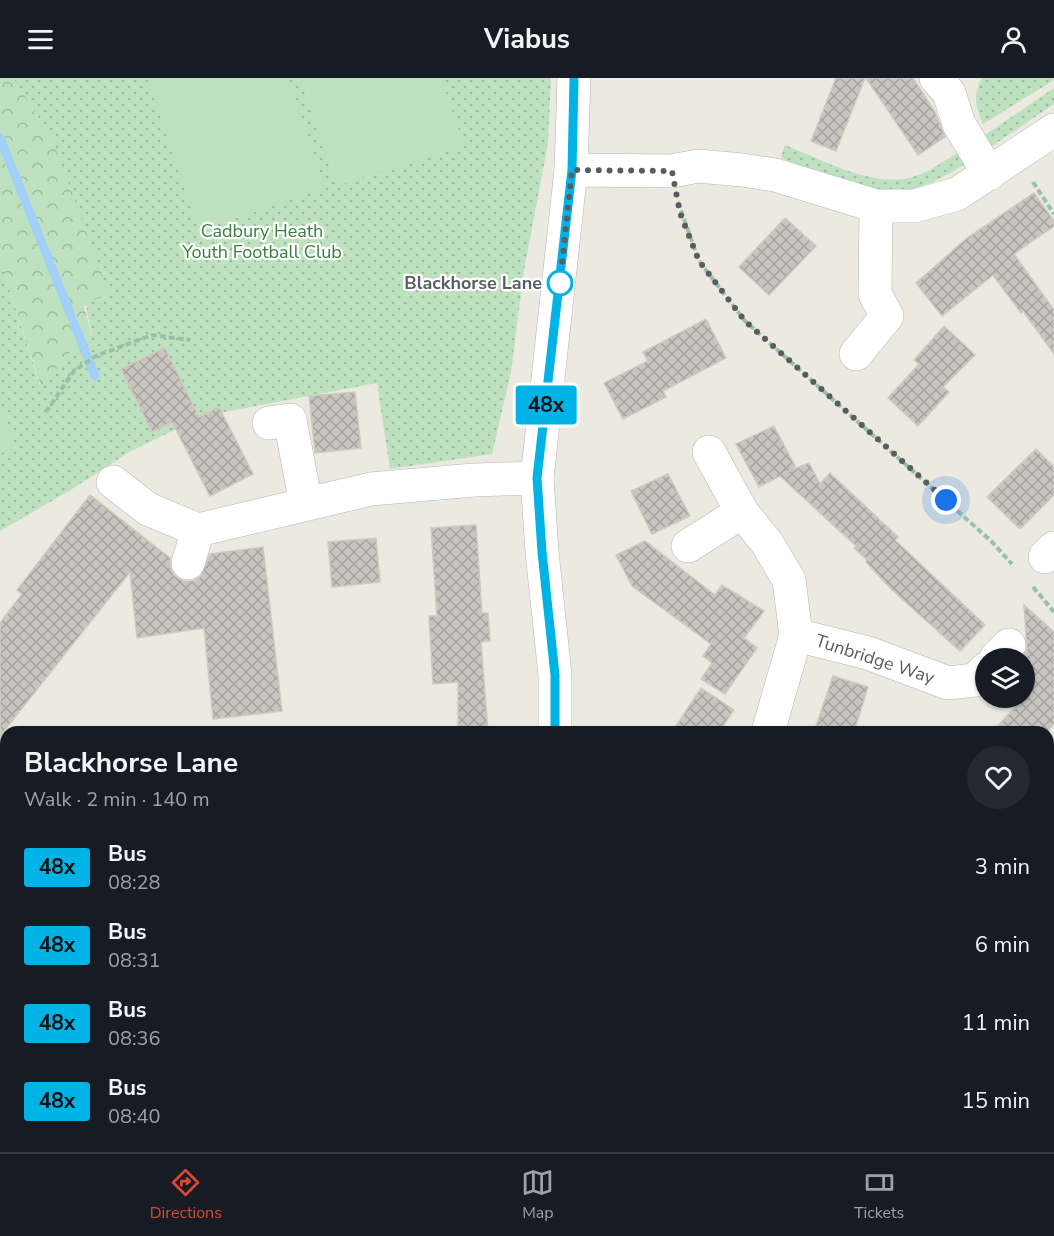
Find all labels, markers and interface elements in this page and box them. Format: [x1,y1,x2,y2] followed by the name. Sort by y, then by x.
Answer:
[484,21,570,58] text: Viabus
[24,23,57,56] icon: menu
[997,23,1030,56] icon: person
[181,219,342,264] park label: Cadbury Heath Youth Football Club
[547,270,573,296] marker: Blackhorse Lane
[404,271,542,295] place label: Blackhorse Lane
[512,386,580,424] line badge: 48x
[528,391,564,419] text: 48x
[931,485,961,515] your location
[812,628,938,690] street label: Tunbridge Way
[975,648,1035,708] map controls
[975,648,1035,708] button: layers
[24,744,238,782] text: Blackhorse Lane
[967,746,1030,809] button: heart
[24,786,210,813] text: Walk · 2 min · 140 m
[108,839,147,869] text: Bus
[975,852,1030,882] text: 3 min
[39,853,75,881] text: 48x
[108,869,161,896] text: 08:28
[108,917,147,947] text: Bus
[975,930,1030,960] text: 6 min
[39,931,75,959] text: 48x
[108,947,161,974] text: 08:31
[108,995,147,1025] text: Bus
[962,1008,1030,1038] text: 11 min
[39,1009,75,1037] text: 48x
[108,1025,161,1052] text: 08:36
[108,1073,147,1103] text: Bus
[962,1086,1030,1116] text: 15 min
[39,1087,75,1115] text: 48x
[108,1103,161,1130] text: 08:40
[150,1166,222,1224] tab: Directions
[521,1166,554,1224] tab: Map
[854,1166,904,1224] tab: Tickets

